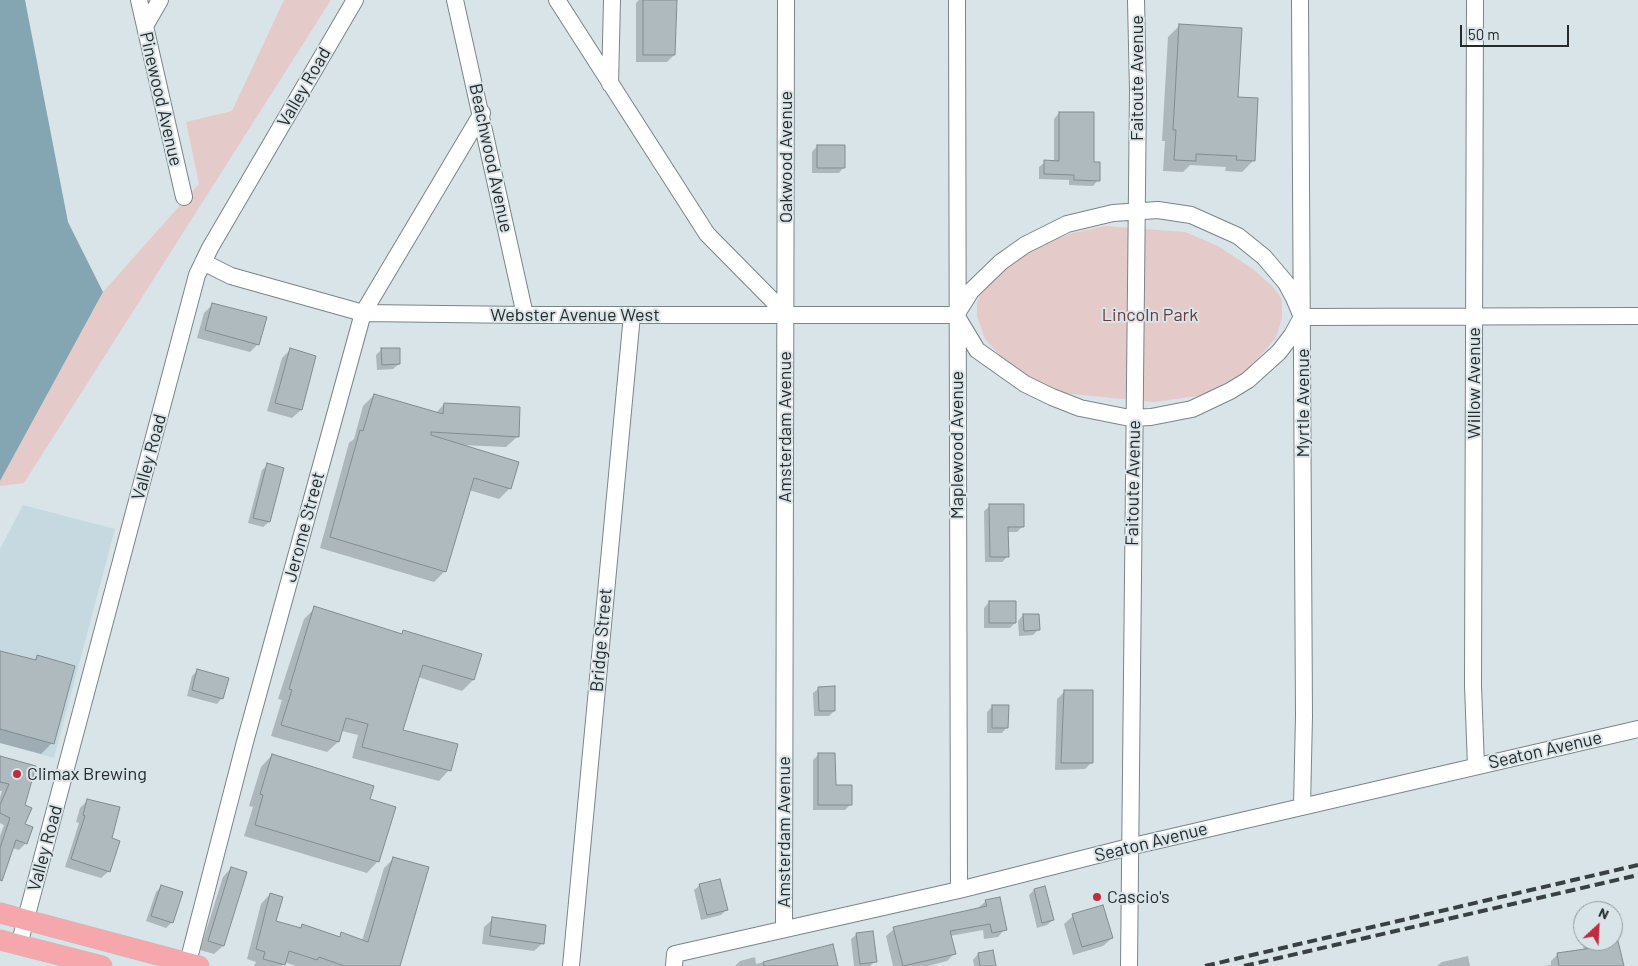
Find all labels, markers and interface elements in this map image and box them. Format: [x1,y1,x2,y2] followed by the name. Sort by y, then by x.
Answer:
[1126,15,1148,141] street label: Faitoute Avenue
[1463,15,1572,47] scale bar
[1468,25,1500,43] text: 50 m
[135,30,187,168] street label: Pinewood Avenue
[273,43,335,131] street label: Valley Road
[465,82,517,234] street label: Beachwood Avenue
[775,91,797,223] street label: Oakwood Avenue
[490,304,660,326] street label: Webster Avenue West
[1102,304,1198,326] park label: Lincoln Park
[1463,327,1485,439] street label: Willow Avenue
[1292,348,1314,458] street label: Myrtle Avenue
[774,351,796,503] street label: Amsterdam Avenue
[946,371,968,519] street label: Maplewood Avenue
[127,412,171,502] street label: Valley Road
[1121,420,1145,546] street label: Faitoute Avenue
[279,469,329,585] street label: Jerome Street
[586,587,616,693] street label: Bridge Street
[1486,726,1604,774] street label: Seaton Avenue
[773,756,795,908] street label: Amsterdam Avenue
[27,763,147,785] place label: Climax Brewing
[11,768,23,780] marker: Climax Brewing
[23,803,67,893] street label: Valley Road
[1092,818,1210,866] street label: Seaton Avenue
[1107,886,1170,908] place label: Cascio's
[1091,891,1103,903] marker: Cascio's
[1573,901,1623,951] north arrow
[1596,903,1612,923] text: N

